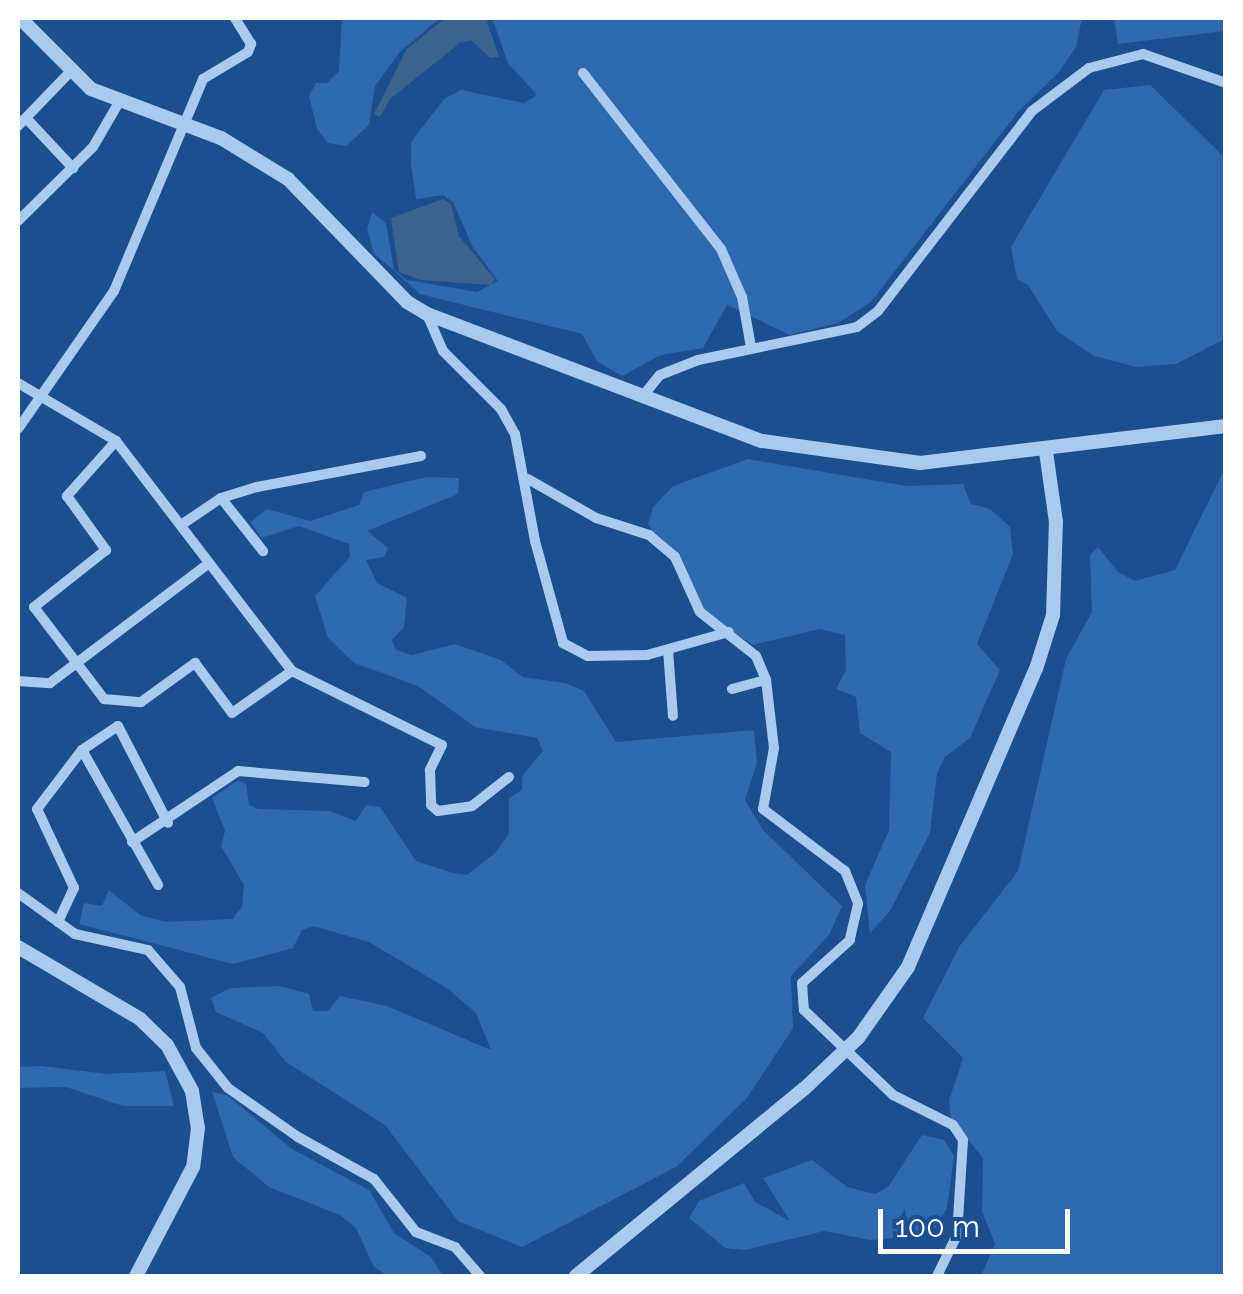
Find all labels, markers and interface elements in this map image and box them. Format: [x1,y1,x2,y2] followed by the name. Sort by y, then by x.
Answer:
[883,1189,1076,1251] scale bar
[895,1209,980,1244] text: 100 m

